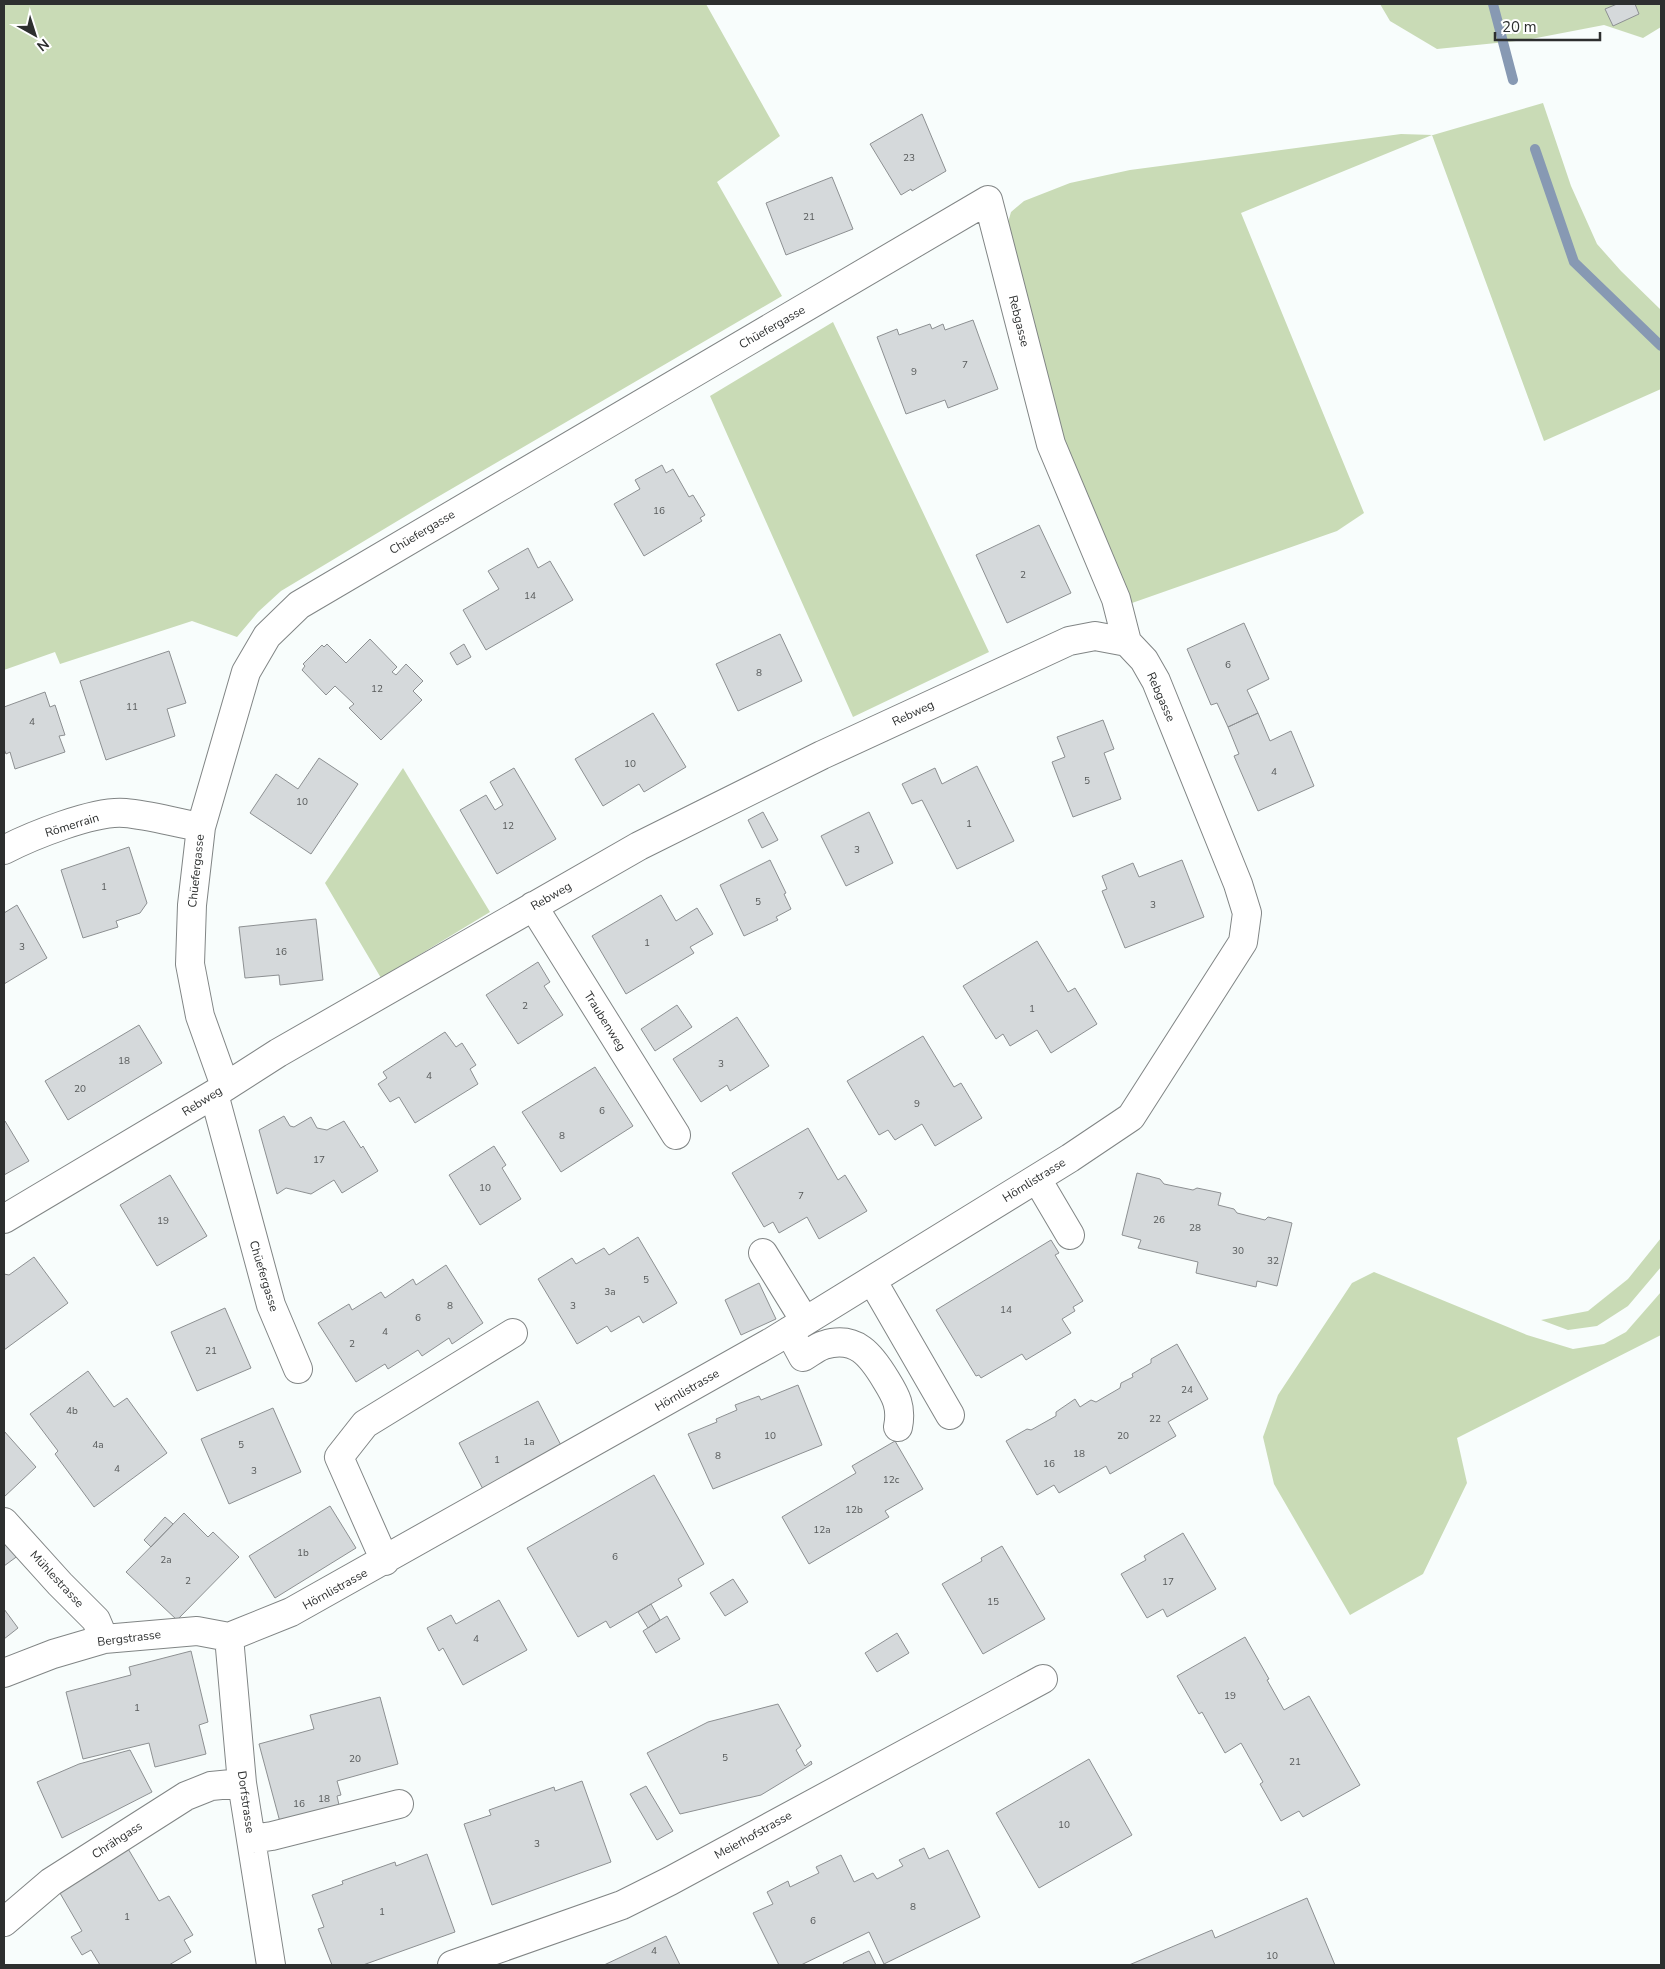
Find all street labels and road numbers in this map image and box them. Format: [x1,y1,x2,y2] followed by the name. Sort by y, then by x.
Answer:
[1005,294,1033,348] street label: Rebgasse
[736,302,808,352] street label: Chüefergasse
[386,506,458,558] street label: Chüefergasse
[1143,670,1179,724] street label: Rebgasse
[889,696,937,730] street label: Rebweg
[43,809,101,841] street label: Römerrain
[184,833,208,909] street label: Chüefergasse
[528,878,574,914] street label: Rebweg
[580,988,630,1054] street label: Traubenweg
[179,1082,225,1120] street label: Rebweg
[999,1154,1069,1206] street label: Hörnlistrasse
[246,1238,282,1314] street label: Chüefergasse
[652,1365,722,1415] street label: Hörnlistrasse
[27,1547,87,1611] street label: Mühlestrasse
[300,1565,370,1613] street label: Hörnlistrasse
[96,1626,162,1650] street label: Bergstrasse
[234,1770,258,1834] street label: Dorfstrasse
[712,1807,794,1863] street label: Meierhofstrasse
[89,1818,146,1862] street label: Chrähgass

